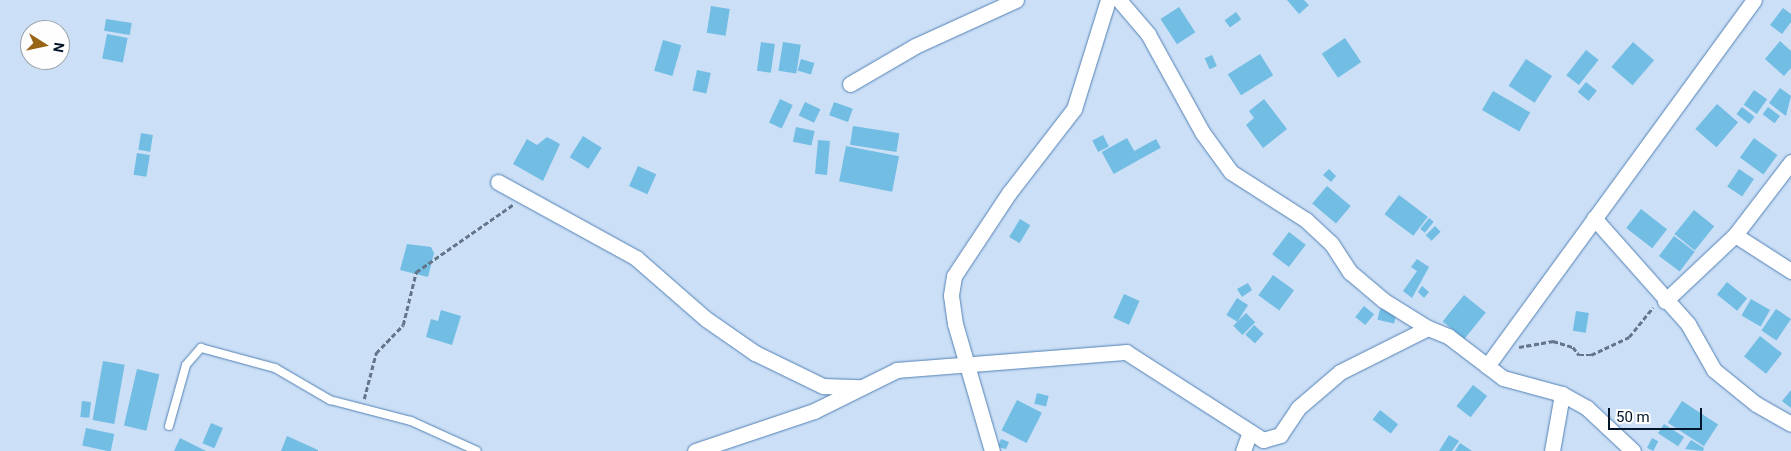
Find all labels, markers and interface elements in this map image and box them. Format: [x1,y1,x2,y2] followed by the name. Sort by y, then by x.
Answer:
[20,20,70,70] north arrow
[50,41,68,54] text: N
[1611,398,1705,430] scale bar
[1616,408,1650,426] text: 50 m

